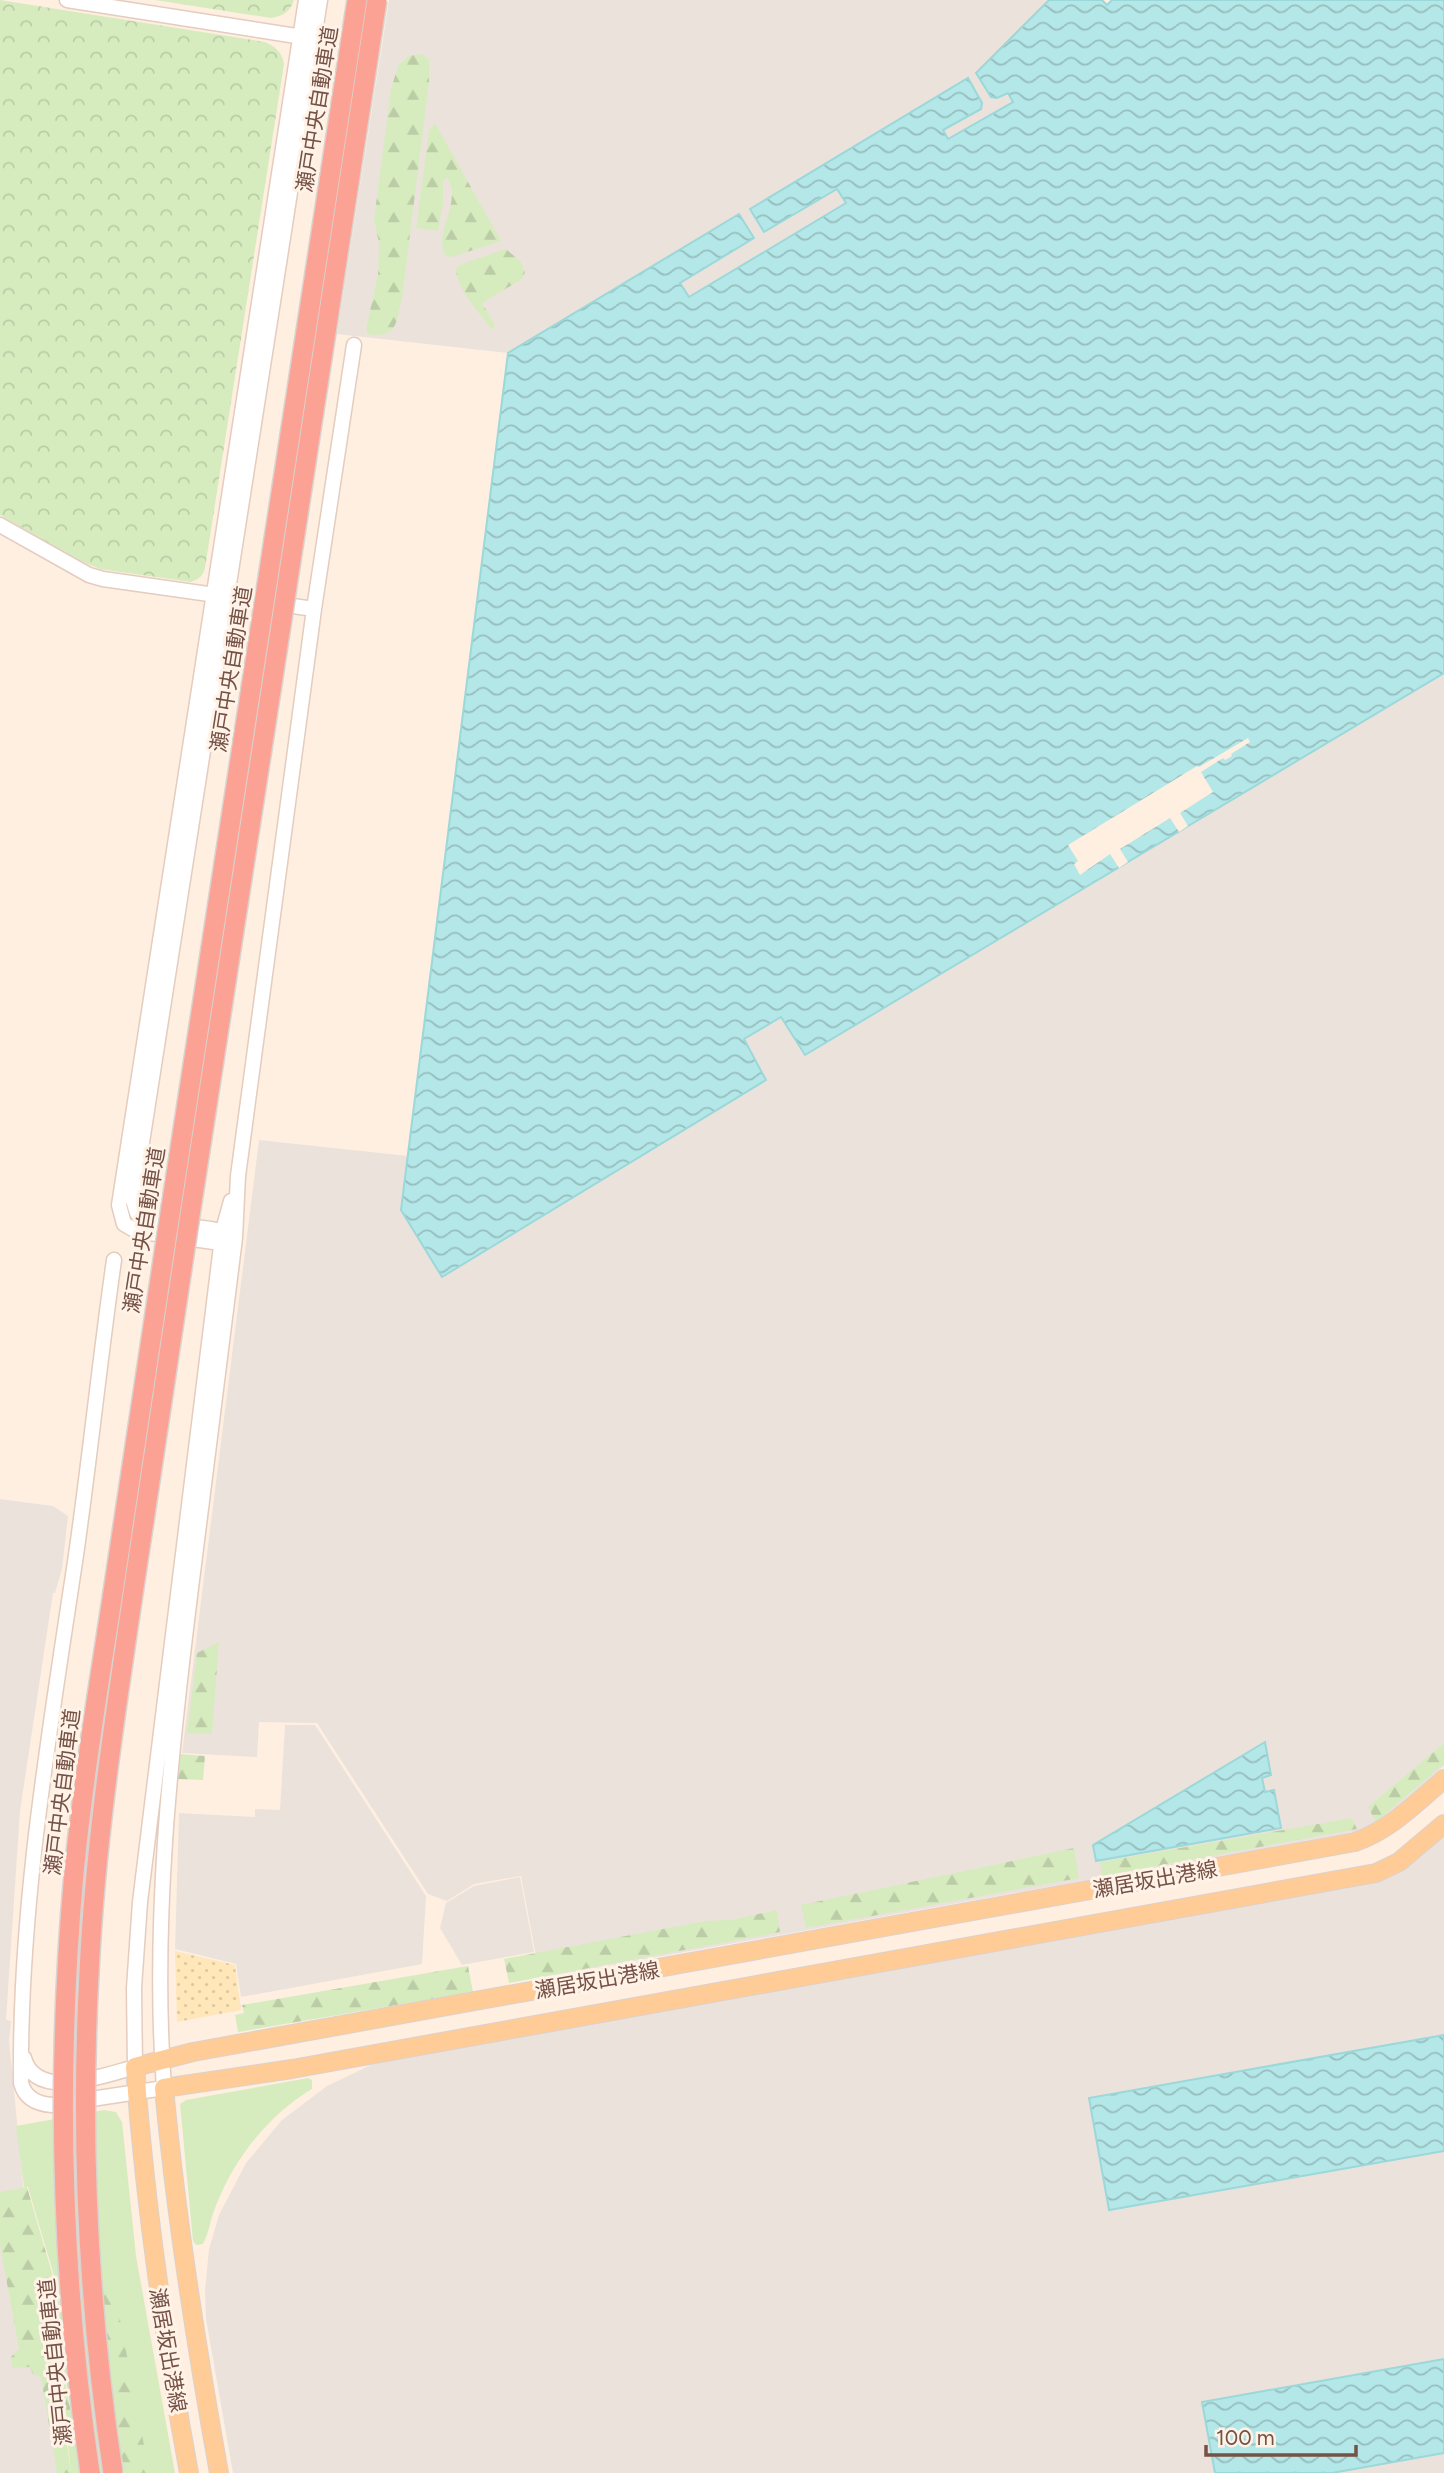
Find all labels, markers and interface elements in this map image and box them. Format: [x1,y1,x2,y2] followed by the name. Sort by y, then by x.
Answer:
[292,24,342,194] street label: 瀬戸中央自動車道
[206,584,256,754] street label: 瀬戸中央自動車道
[119,1145,169,1315] street label: 瀬戸中央自動車道
[39,1707,85,1877] street label: 瀬戸中央自動車道
[1091,1856,1219,1902] street label: 瀬居坂出港線
[533,1957,661,2003] street label: 瀬居坂出港線
[34,2277,76,2447] street label: 瀬戸中央自動車道
[145,2286,191,2414] street label: 瀬居坂出港線
[1206,2414,1356,2458] scale bar
[1216,2425,1275,2450] text: 100 m

